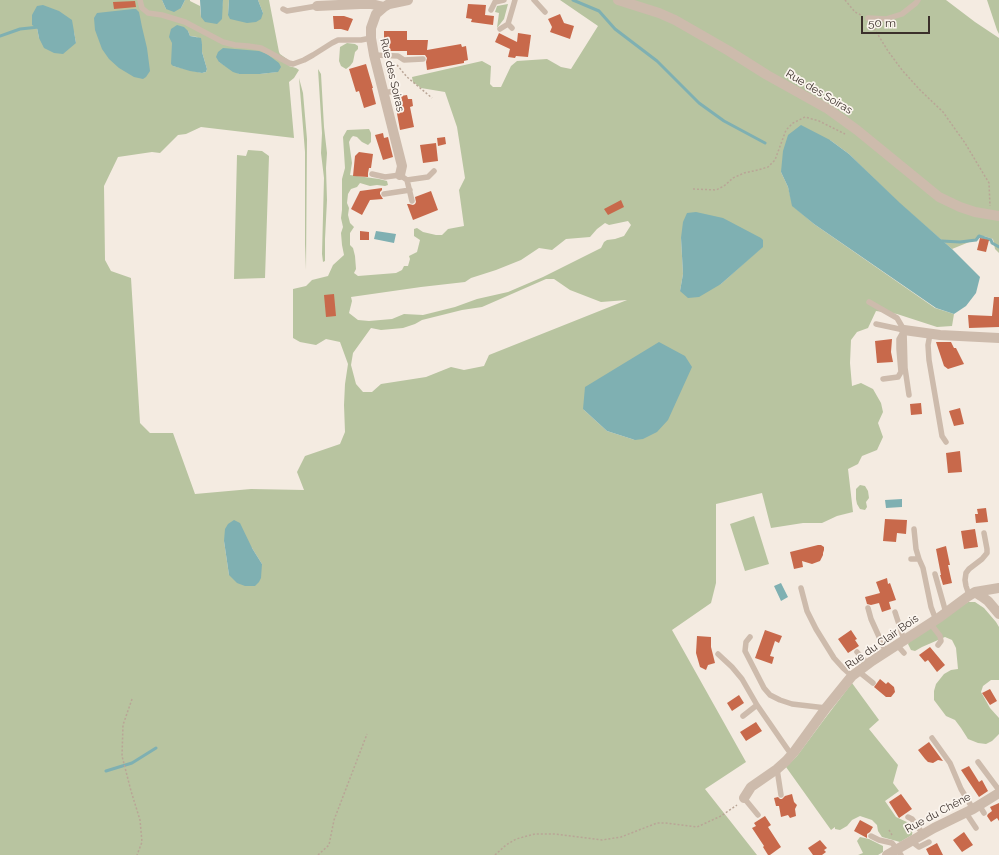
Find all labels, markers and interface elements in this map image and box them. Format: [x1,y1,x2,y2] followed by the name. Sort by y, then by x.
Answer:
[863,8,932,34] scale bar
[868,16,896,30] text: 50 m
[377,37,407,113] street label: Rue des Soiras
[783,67,855,117] street label: Rue des Soiras
[843,612,921,672] street label: Rue du Clair Bois
[903,790,973,836] street label: Rue du Chêne

